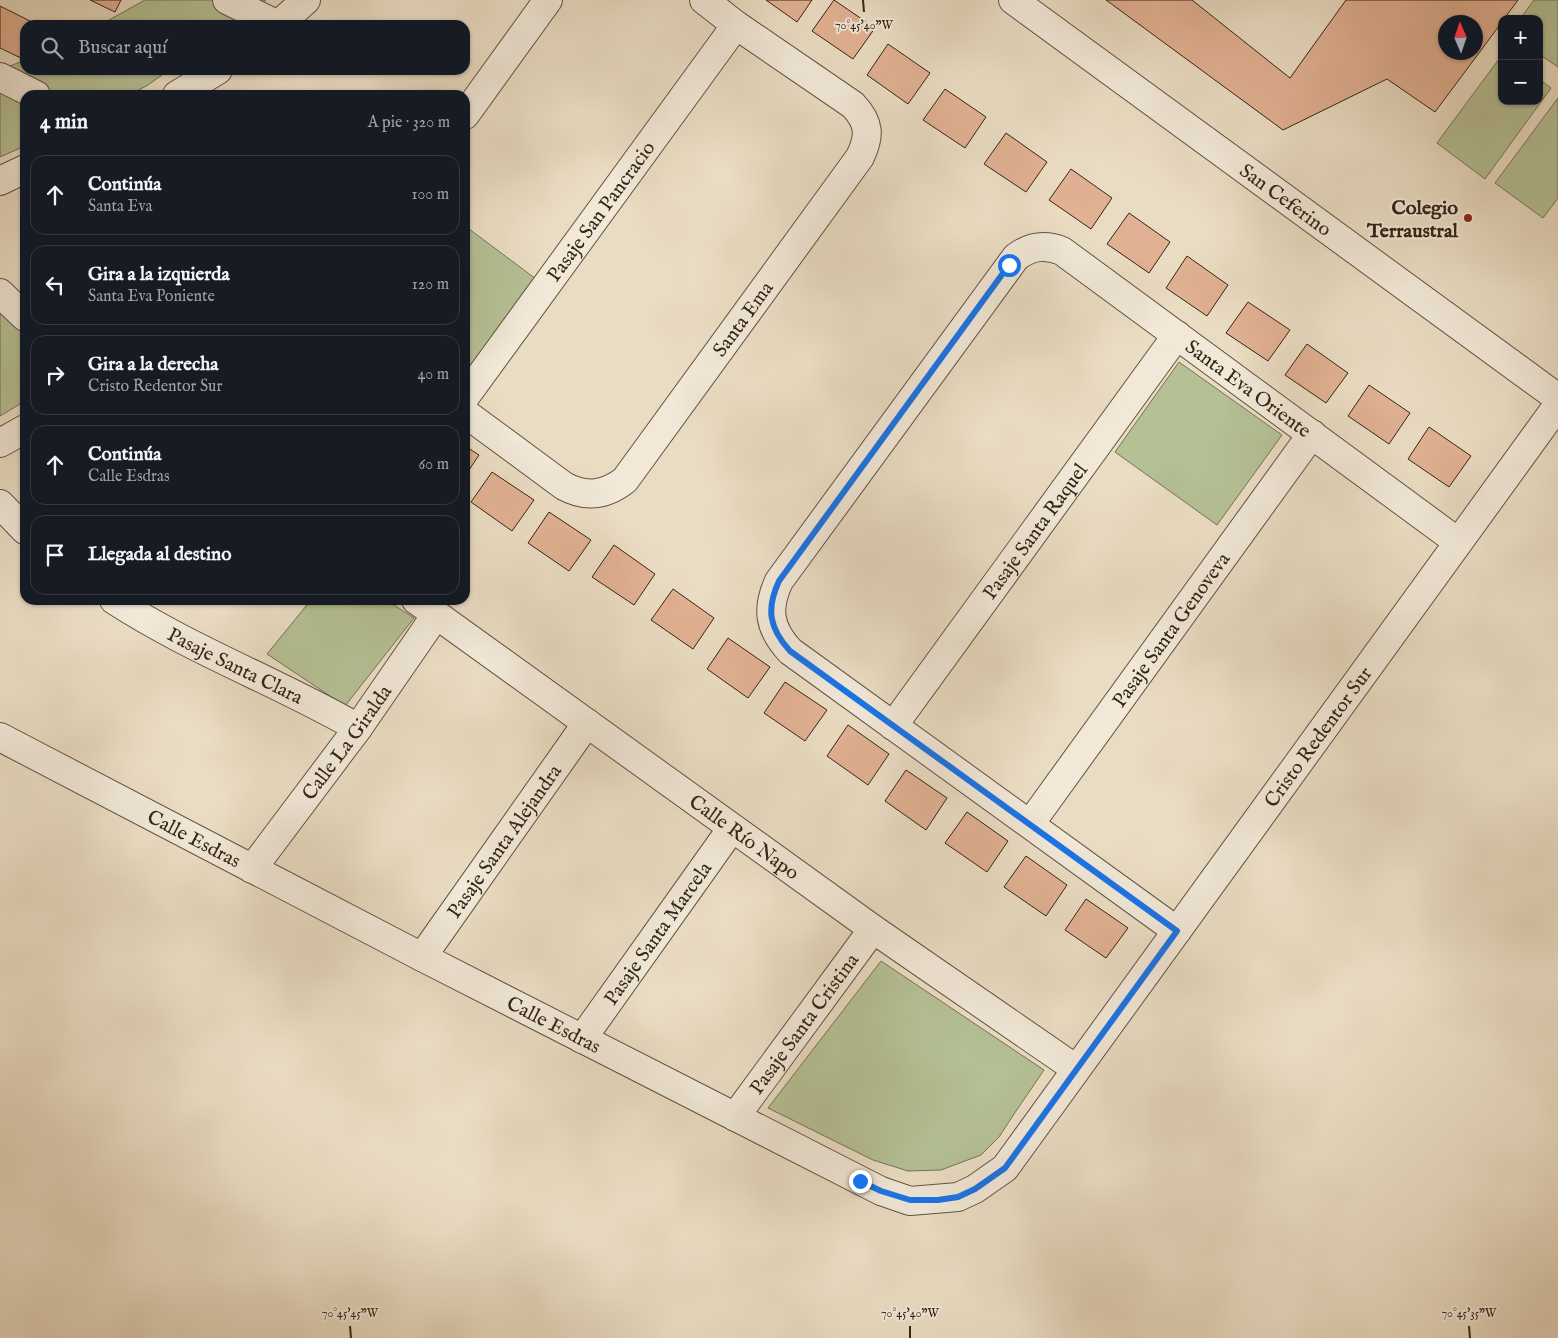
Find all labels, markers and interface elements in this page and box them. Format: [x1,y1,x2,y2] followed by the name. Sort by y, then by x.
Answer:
[1438,15,1483,60] north arrow
[1498,15,1543,105] map controls
[1498,15,1543,60] button: +
[835,18,894,33] text: 70°45'40"W
[20,20,470,75] search box
[38,34,66,62] icon: search
[78,36,167,60] text: Buscar aquí
[1498,60,1543,105] button: −
[40,109,88,136] text: 4 min
[368,113,450,133] text: A pie · 320 m
[542,137,661,287] street label: Pasaje San Pancracio
[1234,159,1336,243] street label: San Ceferino
[88,173,162,197] text: Continúa
[41,181,69,209] icon: ahead
[412,185,449,205] text: 100 m
[1366,196,1459,244] place label: Colegio Terraustral
[88,197,152,217] text: Santa Eva
[1462,212,1474,224] marker: Colegio Terraustral
[998,254,1021,277] route start
[88,263,230,287] text: Gira a la izquierda
[41,271,69,299] icon: left
[412,275,449,295] text: 120 m
[708,277,780,362] street label: Santa Ema
[88,287,215,307] text: Santa Eva Poniente
[1180,335,1316,444] street label: Santa Eva Oriente
[88,353,218,377] text: Gira a la derecha
[41,361,69,389] icon: right
[417,365,449,385] text: 40 m
[88,377,222,397] text: Cristo Redentor Sur
[88,443,162,467] text: Continúa
[41,451,69,479] icon: ahead
[419,455,449,475] text: 60 m
[978,458,1094,605] street label: Pasaje Santa Raquel
[88,467,170,487] text: Calle Esdras
[41,541,69,569] icon: arrive
[88,543,231,567] text: Llegada al destino
[1107,548,1236,713] street label: Pasaje Santa Genoveva
[163,623,307,711] street label: Pasaje Santa Clara
[1259,662,1379,813] street label: Cristo Redentor Sur
[297,680,398,806] street label: Calle La Giralda
[442,760,568,924] street label: Pasaje Santa Alejandra
[684,790,804,886] street label: Calle Río Napo
[143,805,244,874] street label: Calle Esdras
[599,857,718,1011] street label: Pasaje Santa Marcela
[745,949,865,1100] street label: Pasaje Santa Cristina
[502,991,604,1060] street label: Calle Esdras
[849,1170,872,1193] route end
[322,1306,379,1321] text: 70°45'45"W
[881,1306,940,1321] text: 70°45'40"W
[1441,1306,1497,1321] text: 70°45'35"W

